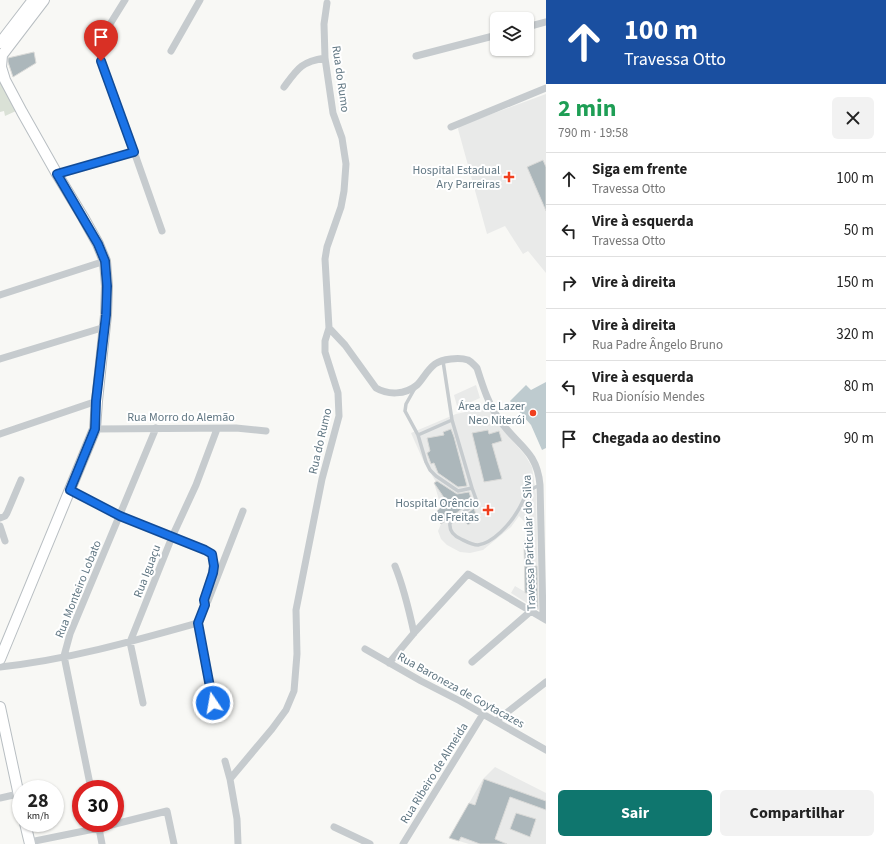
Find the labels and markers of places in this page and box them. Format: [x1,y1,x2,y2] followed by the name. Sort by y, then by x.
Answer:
[84,20,118,61] pin
[412,162,500,193] place label: Hospital Estadual Ary Parreiras
[503,171,515,183] marker: Hospital Estadual Ary Parreiras
[458,398,526,429] place label: Área de Lazer Neo Niterói
[528,408,538,418] marker: Área de Lazer Neo Niterói
[395,495,479,526] place label: Hospital Orêncio de Freitas
[482,504,494,516] marker: Hospital Orêncio de Freitas

